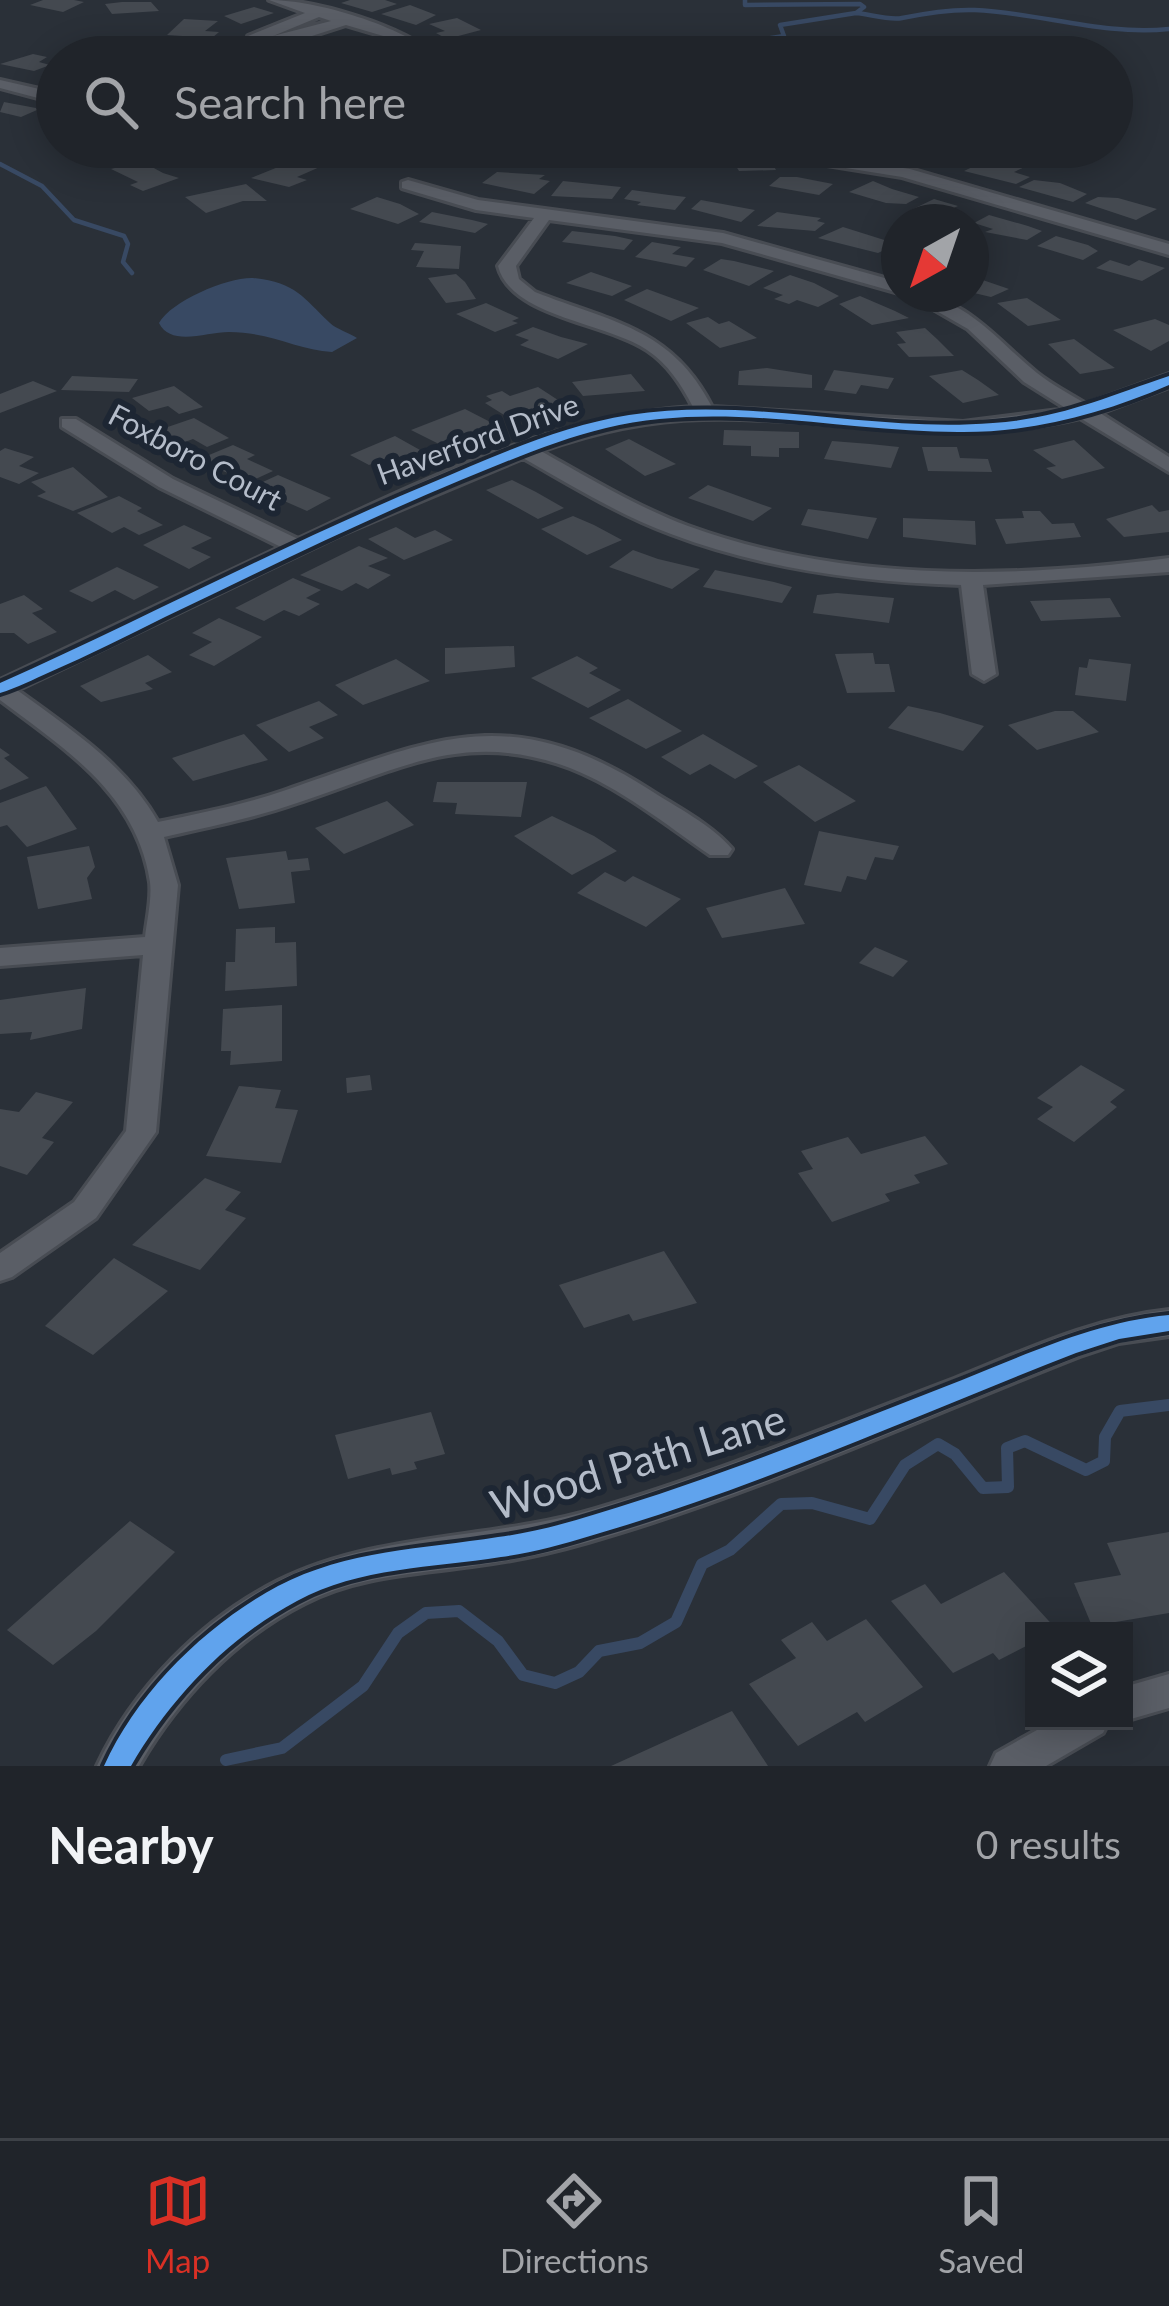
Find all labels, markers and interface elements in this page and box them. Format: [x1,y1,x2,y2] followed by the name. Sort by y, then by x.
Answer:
[36,36,1133,168] search box
[78,69,144,135] icon: search
[174,75,406,129] text: Search here
[881,204,989,312] north arrow
[371,385,583,491] street label: Haverford Drive
[103,396,289,517] street label: Foxboro Court
[484,1392,791,1530] street label: Wood Path Lane
[1025,1622,1133,1730] map controls
[1025,1622,1133,1730] button: layers
[48,1814,214,1875] text: Nearby
[976,1821,1121,1867] text: 0 results
[145,2168,211,2280] tab: Map
[500,2168,649,2280] tab: Directions
[938,2168,1024,2280] tab: Saved

